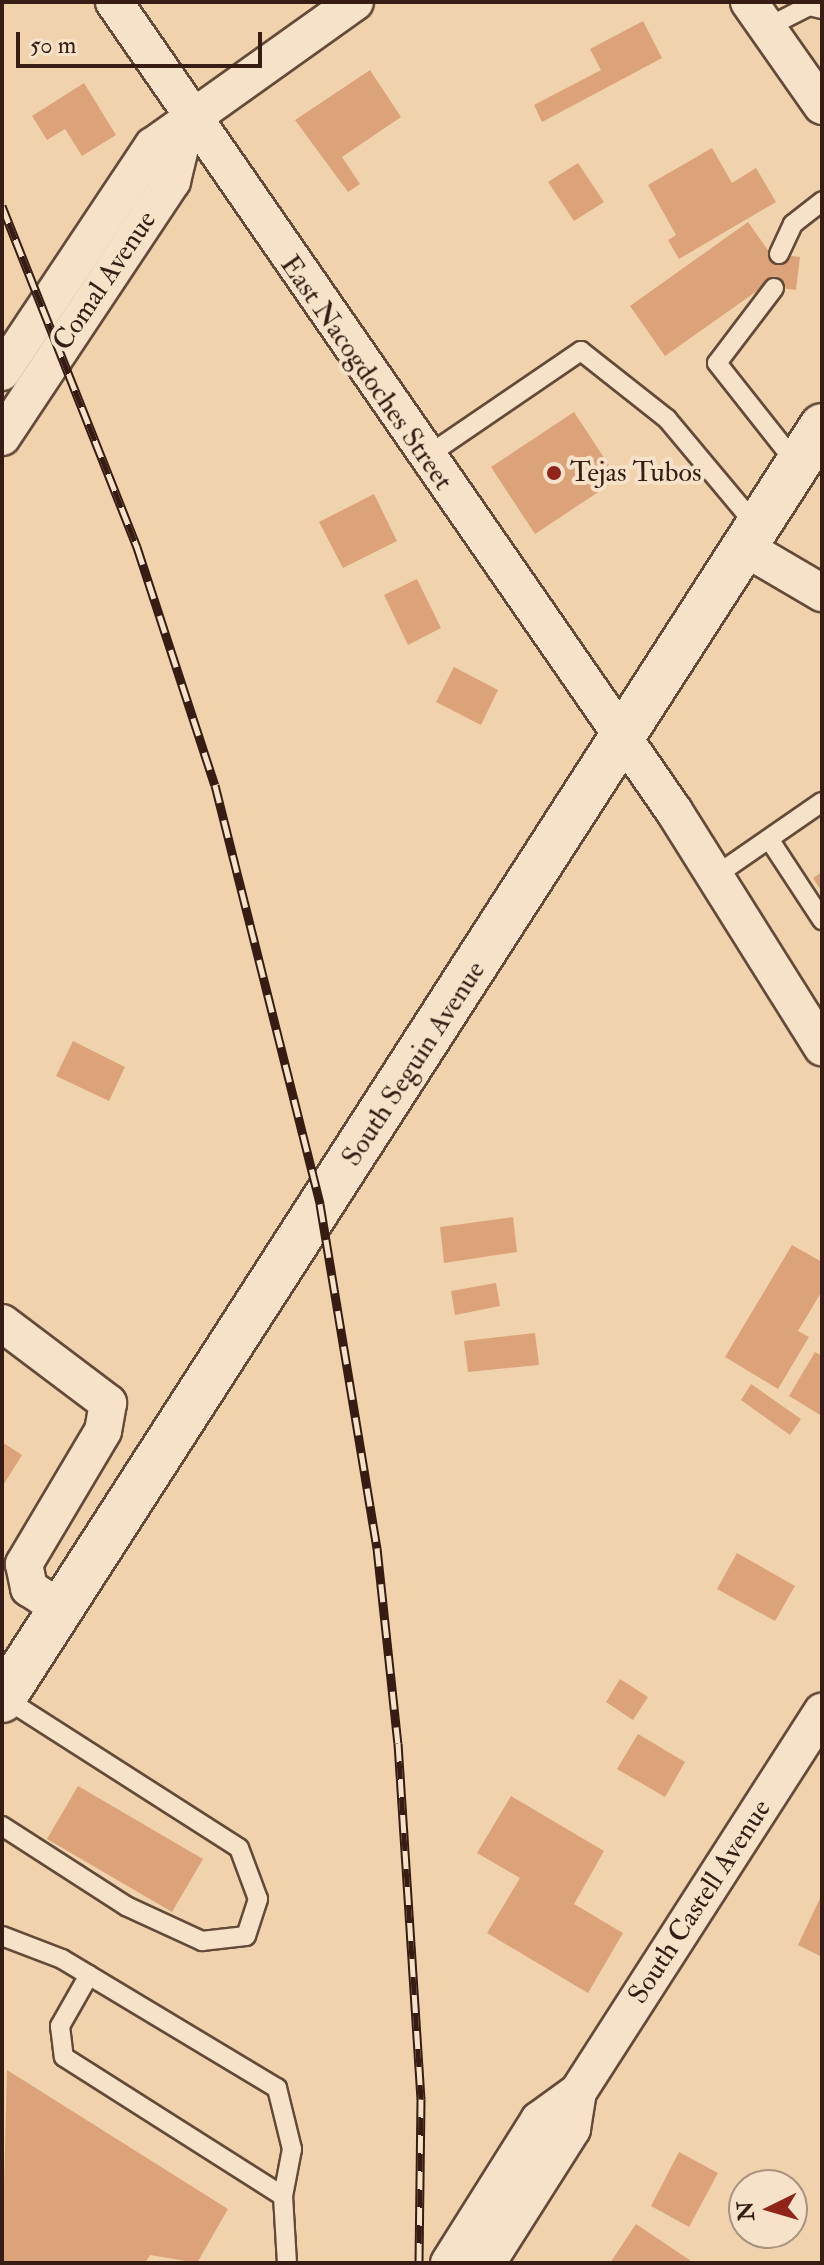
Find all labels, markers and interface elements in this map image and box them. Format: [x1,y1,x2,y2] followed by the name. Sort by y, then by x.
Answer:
[20,16,266,66] scale bar
[30,30,76,61] text: 50 m
[46,205,164,357] street label: Comal Avenue
[272,249,460,497] street label: East Nacogdoches Street
[570,456,702,490] place label: Tejas Tubos
[545,464,563,482] marker: Tejas Tubos
[335,955,493,1173] street label: South Seguin Avenue
[621,1794,779,2010] street label: South Castell Avenue
[728,2169,808,2249] north arrow
[731,2200,761,2222] text: N

